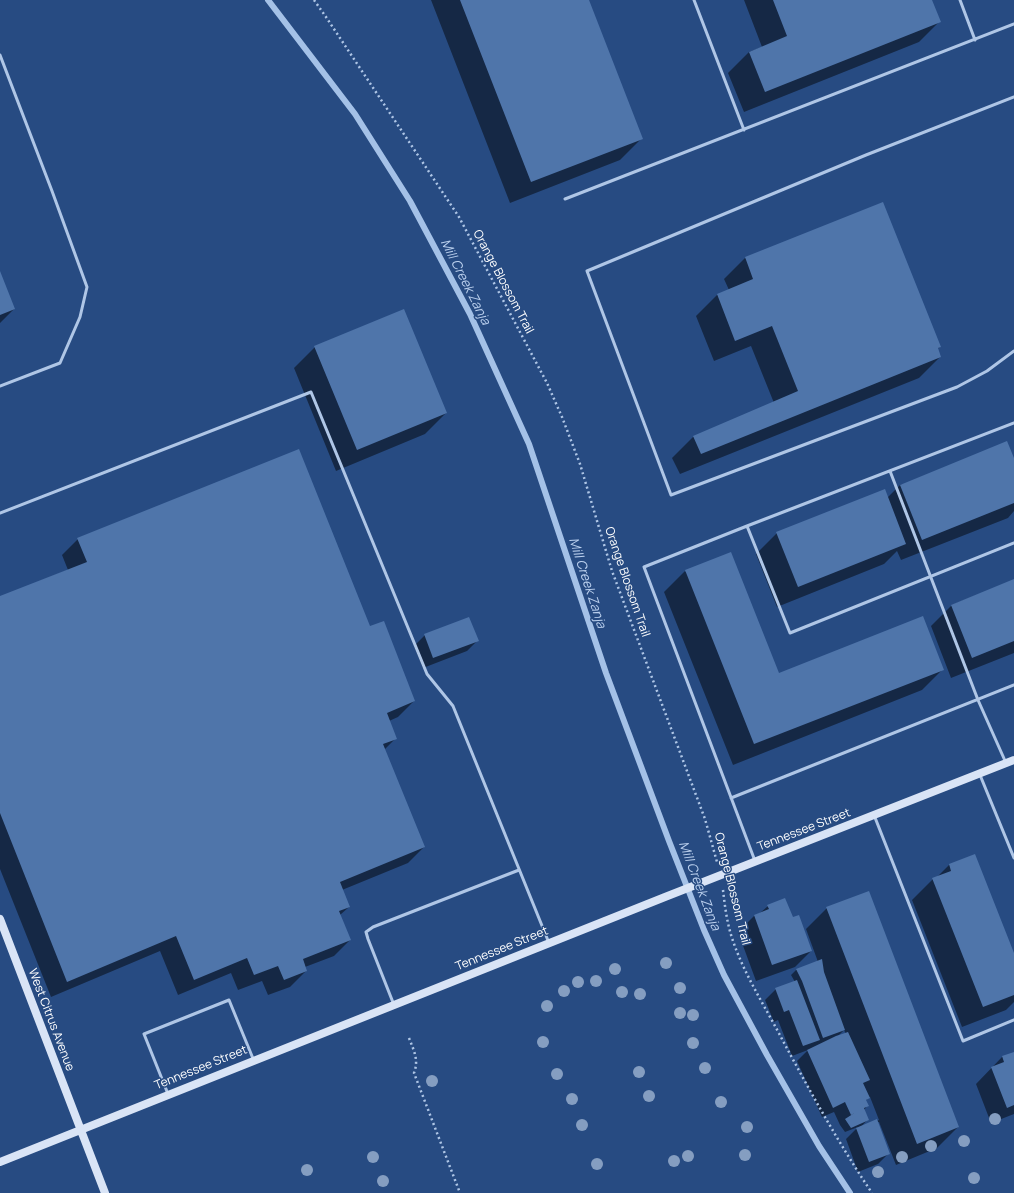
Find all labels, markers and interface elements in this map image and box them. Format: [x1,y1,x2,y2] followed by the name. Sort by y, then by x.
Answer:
[470,228,536,336] street label: Orange Blossom Trail
[437,237,493,327] water label: Mill Creek Zanja
[601,525,653,639] street label: Orange Blossom Trail
[565,536,609,630] water label: Mill Creek Zanja
[755,806,853,854] street label: Tennessee Street
[711,831,753,947] street label: Orange Blossom Trail
[675,839,723,933] water label: Mill Creek Zanja
[454,924,550,974] street label: Tennessee Street
[25,967,77,1073] street label: West Citrus Avenue
[153,1043,249,1093] street label: Tennessee Street

